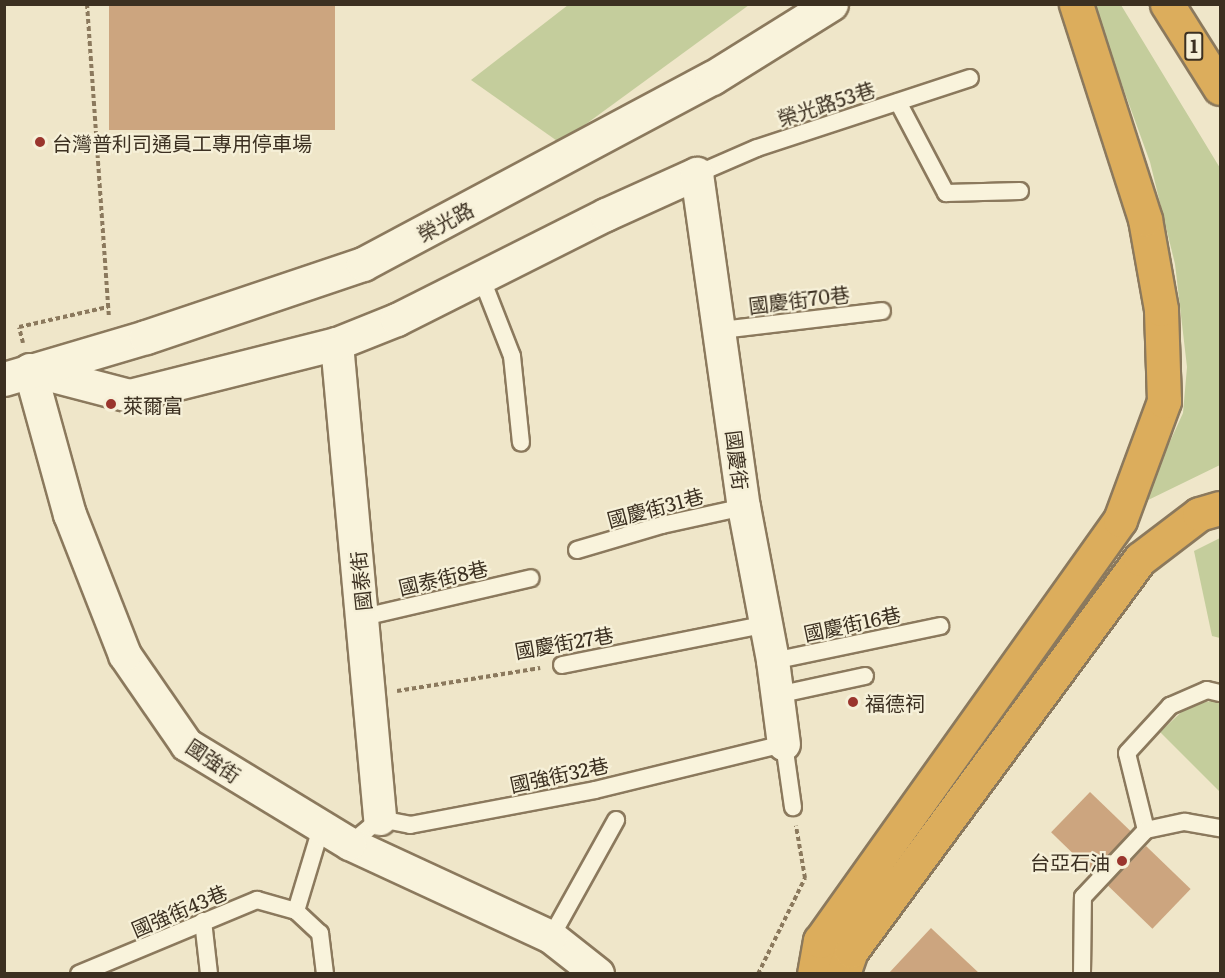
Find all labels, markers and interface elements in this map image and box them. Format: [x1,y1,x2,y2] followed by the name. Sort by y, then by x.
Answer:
[1184,31,1204,61] road number: 1
[774,76,878,130] street label: 榮光路53巷
[52,130,312,154] place label: 台灣普利司通員工專用停車場
[33,135,47,149] marker: 台灣普利司通員工專用停車場
[413,196,477,246] street label: 榮光路
[747,281,851,317] street label: 國慶街70巷
[123,392,183,416] place label: 萊爾富
[104,397,118,411] marker: 萊爾富
[722,429,754,491] street label: 國慶街
[604,483,706,531] street label: 國慶街31巷
[345,550,375,612] street label: 國泰街
[396,555,490,599] street label: 國泰街8巷
[801,601,903,645] street label: 國慶街16巷
[513,621,615,663] street label: 國慶街27巷
[865,690,925,714] place label: 福德祠
[846,695,860,709] marker: 福德祠
[182,733,246,787] street label: 國強街
[507,752,611,796] street label: 國強街32巷
[1030,849,1110,873] place label: 台亞石油
[1115,854,1129,868] marker: 台亞石油
[127,879,231,941] street label: 國強街43巷

